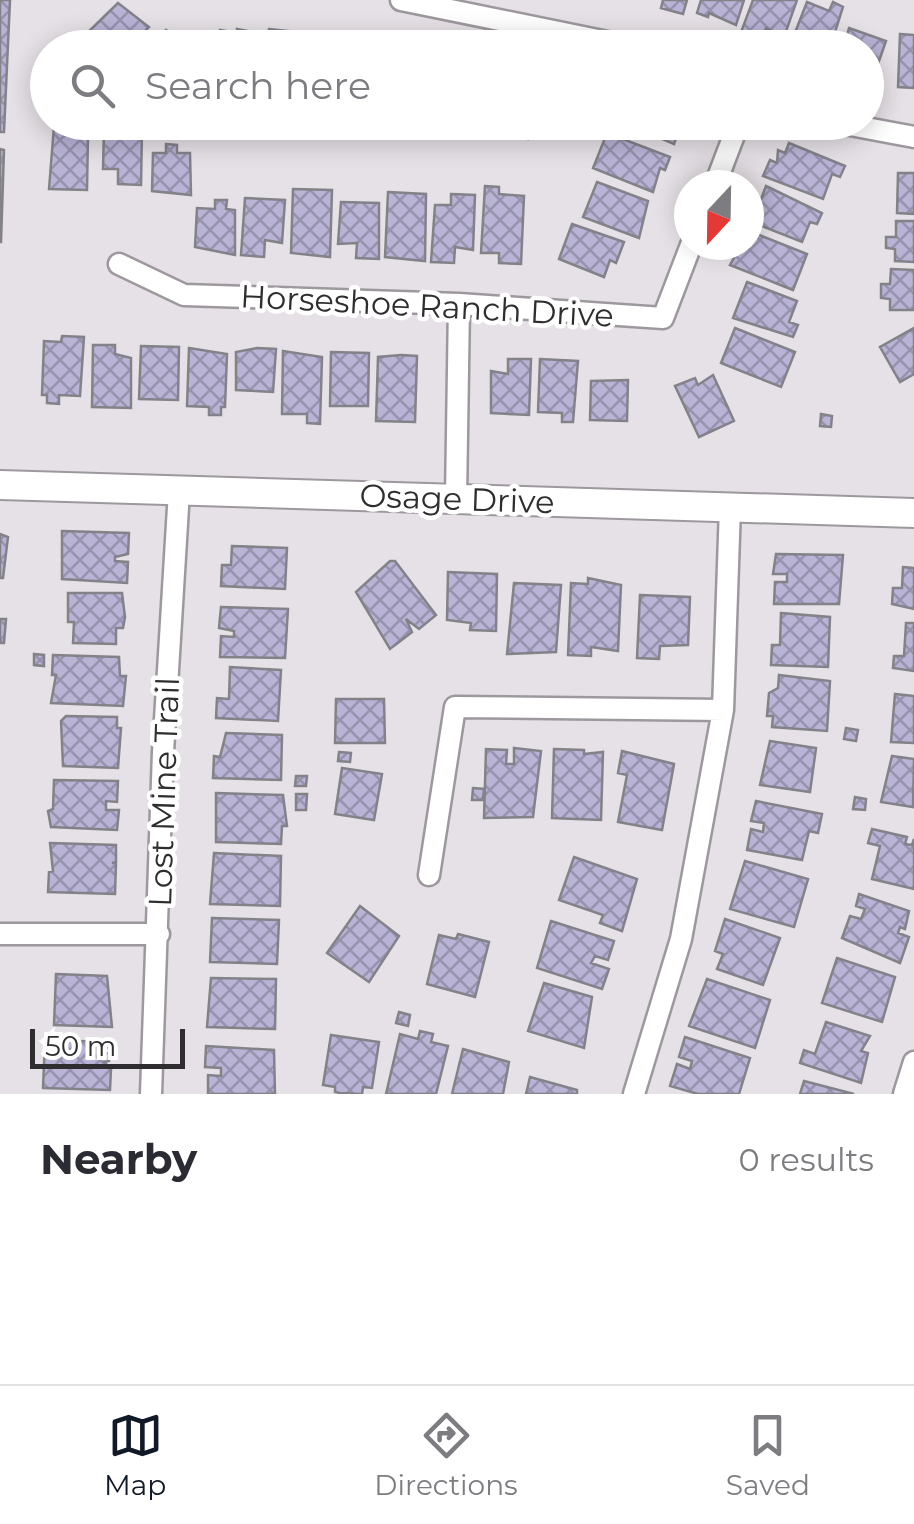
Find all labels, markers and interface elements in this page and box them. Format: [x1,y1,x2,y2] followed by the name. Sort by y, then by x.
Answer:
[30,30,884,140] search box
[65,58,120,113] icon: search
[145,62,371,109] text: Search here
[674,170,764,260] north arrow
[239,276,615,335] street label: Horseshoe Ranch Drive
[359,476,555,521] street label: Osage Drive
[140,677,187,907] street label: Lost Mine Trail
[30,1024,185,1068] scale bar
[45,1029,116,1063] text: 50 m
[40,1133,197,1185] text: Nearby
[739,1140,874,1179] text: 0 results
[104,1408,166,1502] tab: Map
[374,1408,518,1502] tab: Directions
[726,1408,810,1502] tab: Saved

